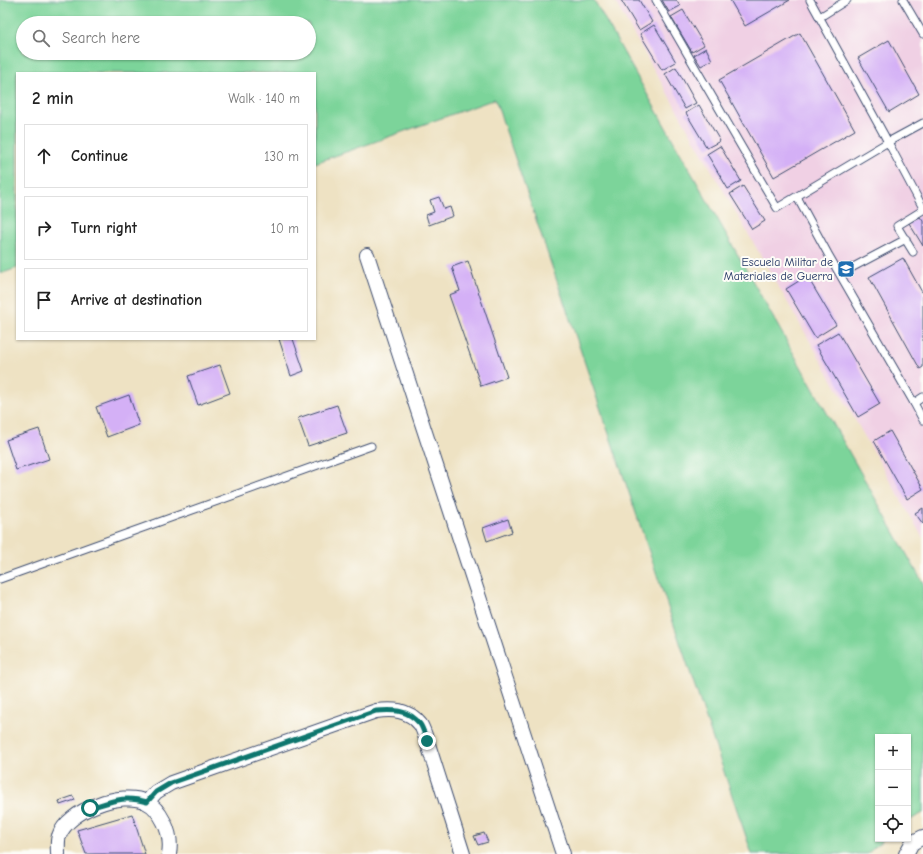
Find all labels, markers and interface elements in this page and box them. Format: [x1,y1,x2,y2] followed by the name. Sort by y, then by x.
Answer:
[16,16,316,60] search box
[30,27,52,49] icon: search
[62,29,140,47] text: Search here
[32,89,73,108] text: 2 min
[228,91,300,106] text: Walk · 140 m
[33,145,55,167] icon: ahead
[71,147,128,165] text: Continue
[264,149,299,164] text: 130 m
[33,217,55,239] icon: right
[71,219,137,237] text: Turn right
[271,221,299,236] text: 10 m
[724,255,833,283] place label: Escuela Militar de Materiales de Guerra
[836,259,856,279] school or university icon: Escuela Militar de Materiales de Guerra
[33,289,55,311] icon: arrive
[71,291,202,309] text: Arrive at destination
[418,732,436,750] route end
[875,734,911,842] map controls
[875,734,911,770] button: +
[875,770,911,806] button: −
[81,799,99,817] route start
[875,806,911,842] button: locate

